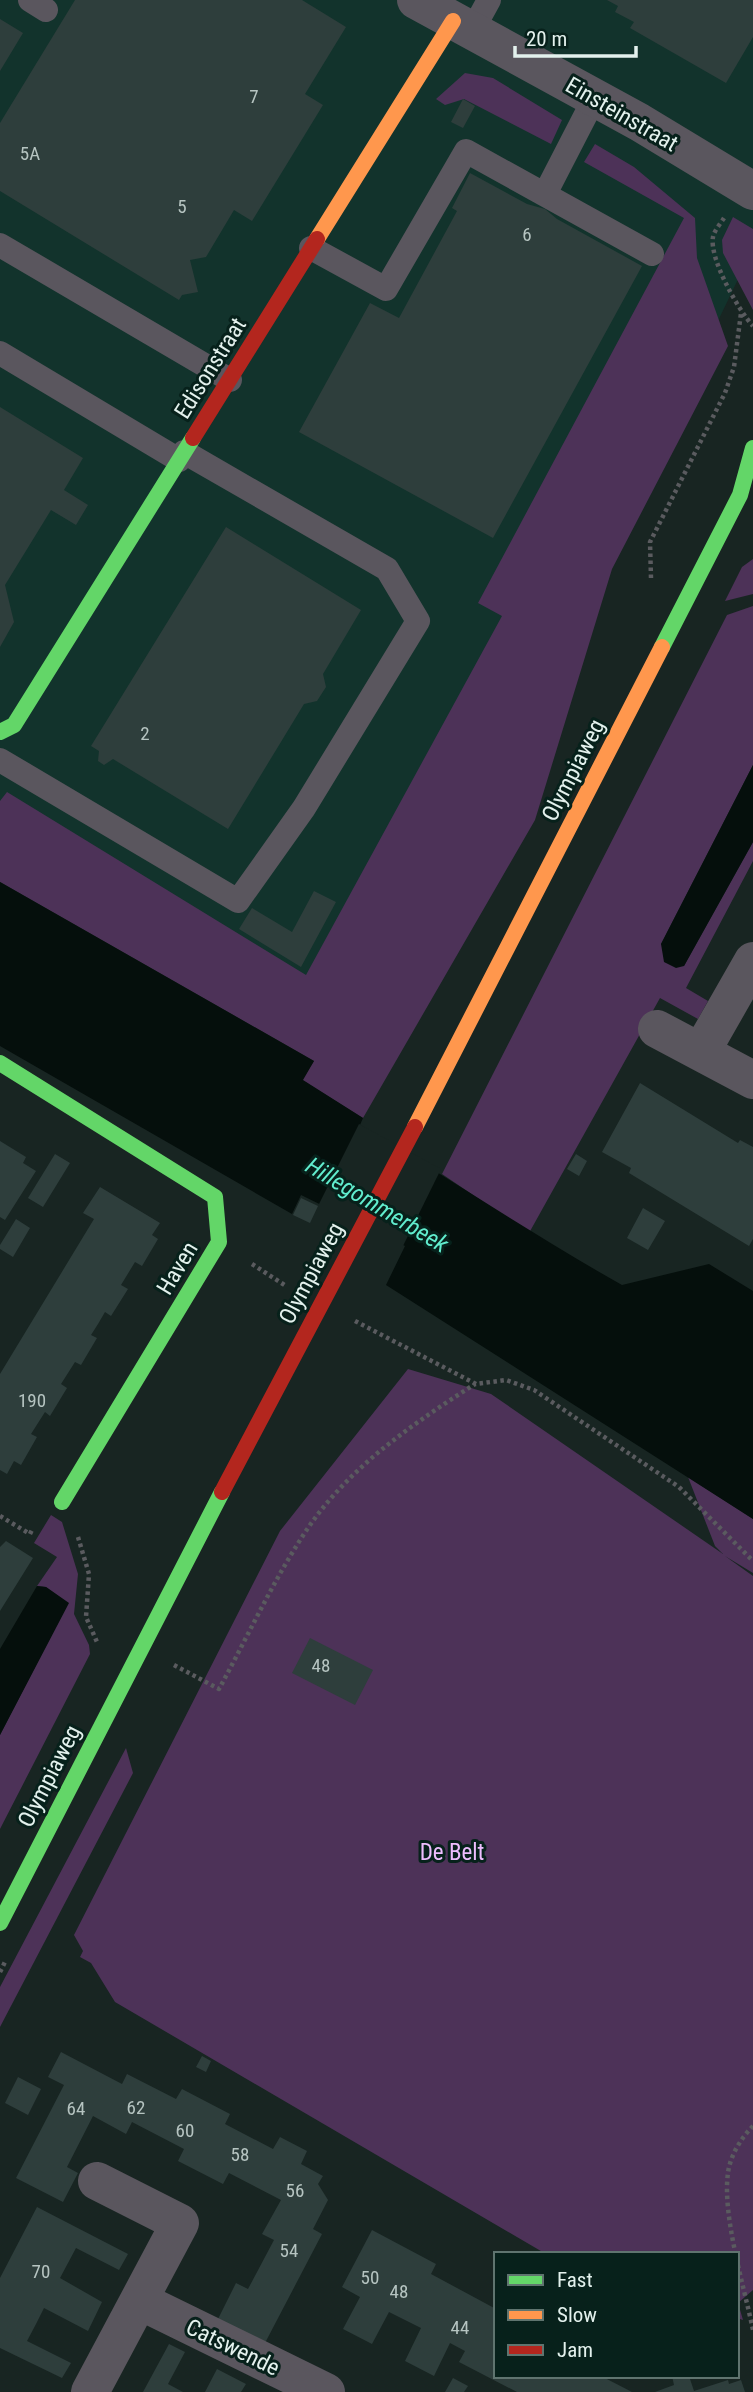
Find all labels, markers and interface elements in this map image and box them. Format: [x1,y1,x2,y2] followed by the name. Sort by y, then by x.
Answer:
[515,14,636,58] scale bar
[526,27,567,51] text: 20 m
[561,71,683,157] street label: Einsteinstraat
[249,85,259,108] house number: 7
[20,142,40,165] house number: 5A
[177,195,187,218] house number: 5
[522,223,532,246] house number: 6
[169,313,252,424] street label: Edisonstraat
[536,715,611,826] street label: Olympiaweg
[140,722,150,745] house number: 2
[301,1151,454,1259] water label: Hillegommerbeek
[274,1218,349,1328] street label: Olympiaweg
[151,1237,204,1300] street label: Haven
[18,1389,46,1412] house number: 190
[312,1654,330,1677] house number: 48
[12,1721,87,1832] street label: Olympiaweg
[420,1839,484,1866] park label: De Belt
[127,2096,145,2119] house number: 62
[67,2097,85,2120] house number: 64
[176,2119,194,2142] house number: 60
[231,2143,249,2166] house number: 58
[286,2179,304,2202] house number: 56
[280,2239,298,2262] house number: 54
[494,2252,739,2378] legend
[32,2260,50,2283] house number: 70
[361,2266,379,2289] house number: 50
[557,2268,593,2292] text: Fast
[390,2280,408,2303] house number: 48
[557,2303,597,2327] text: Slow
[182,2313,284,2382] street label: Catswende
[451,2316,469,2339] house number: 44
[557,2338,593,2362] text: Jam

